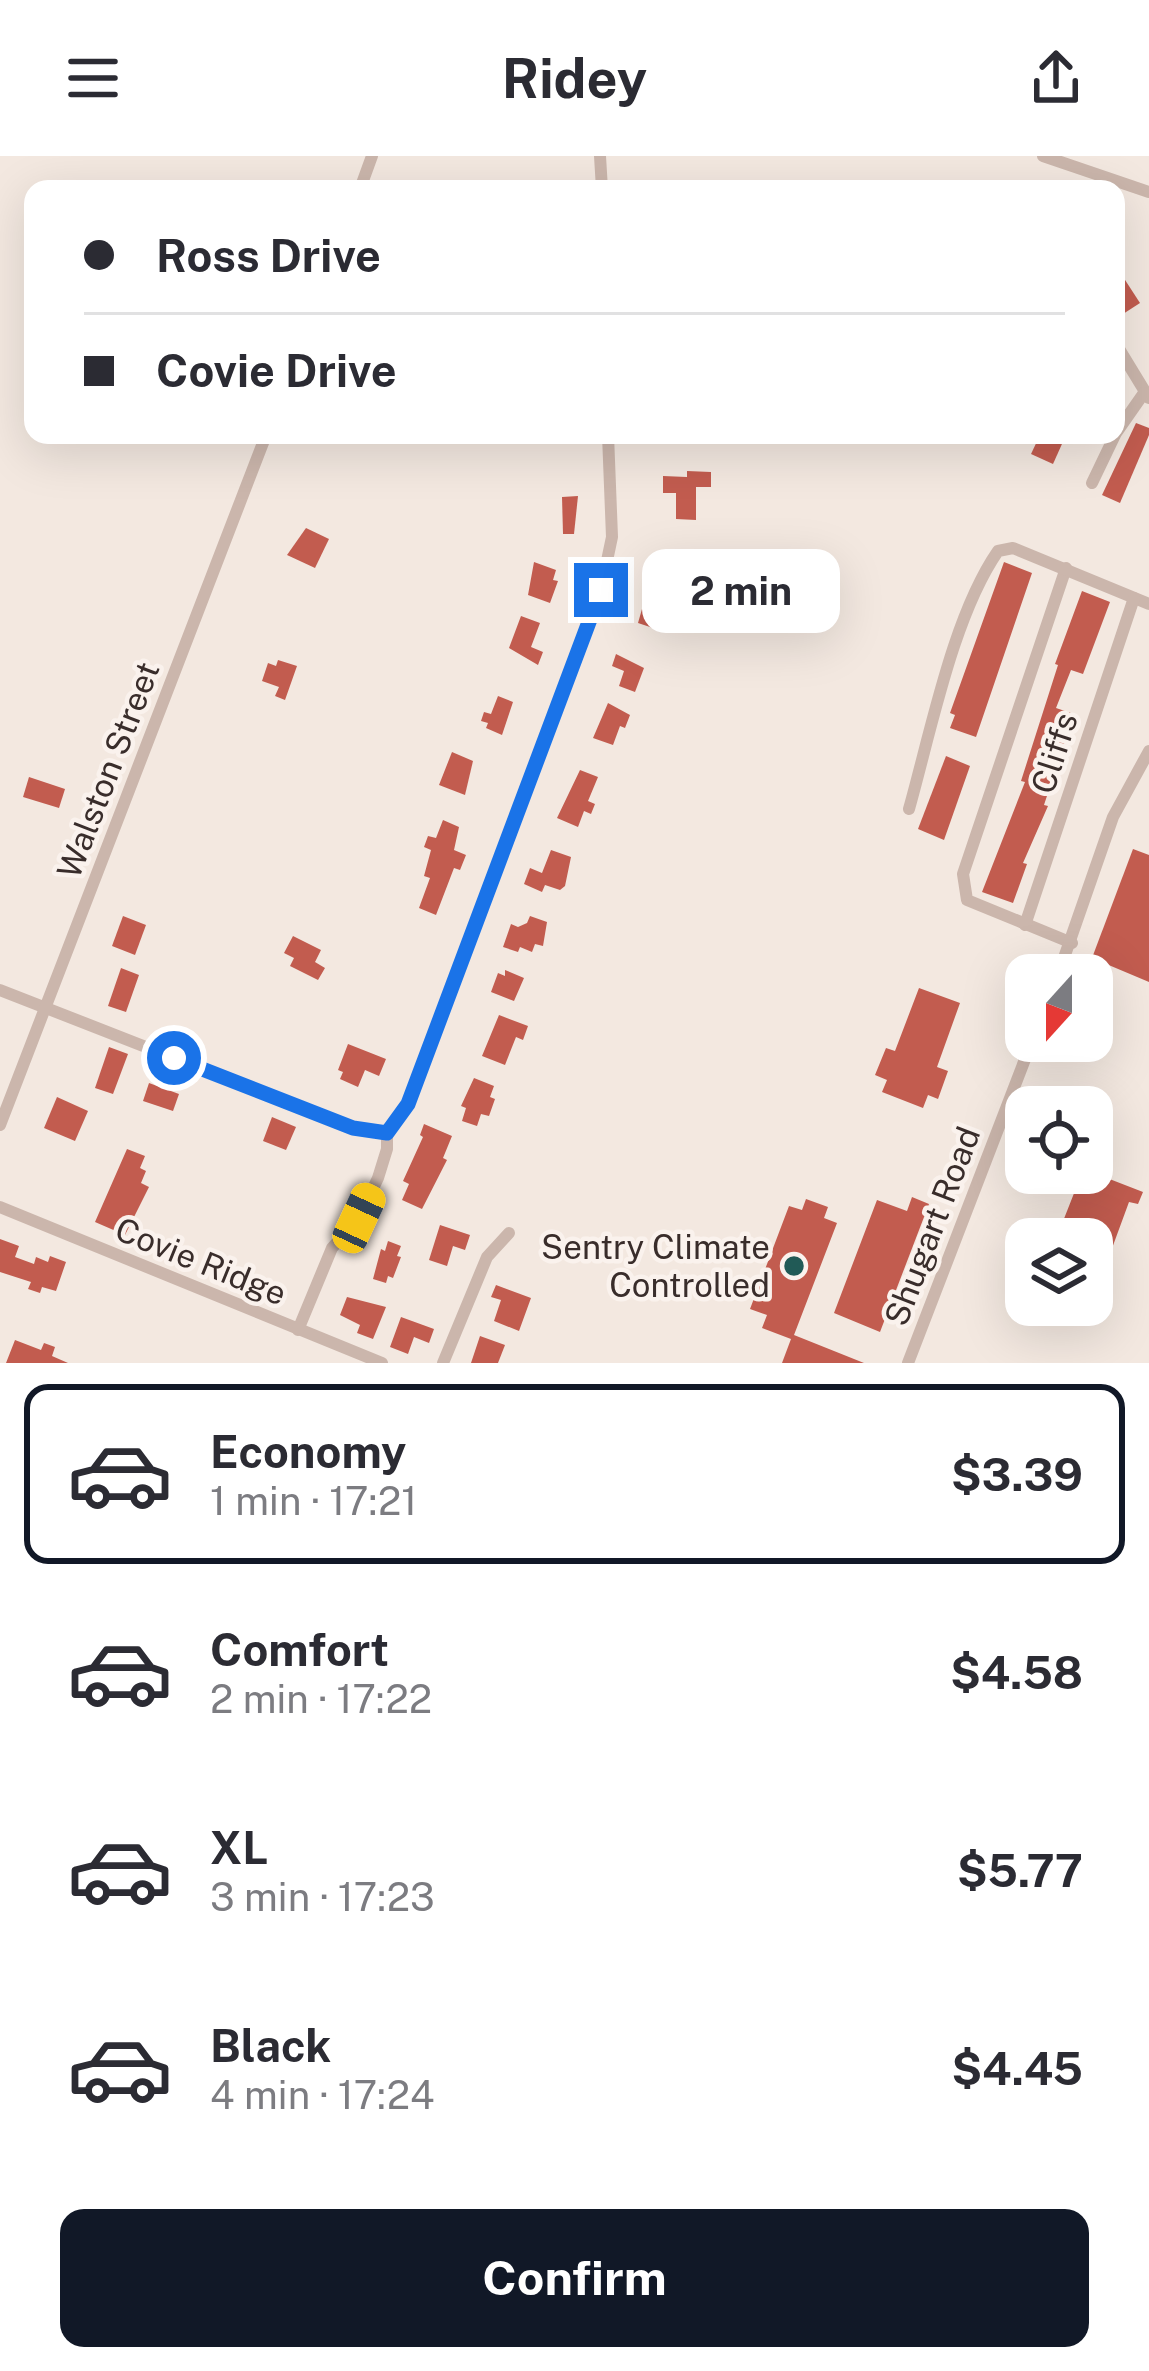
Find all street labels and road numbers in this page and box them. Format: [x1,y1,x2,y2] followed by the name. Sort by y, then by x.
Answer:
[49,656,167,884] street label: Walston Street
[1023,708,1085,798] street label: Cliffs
[877,1121,987,1331] street label: Shugart Road
[110,1209,292,1313] street label: Covie Ridge

